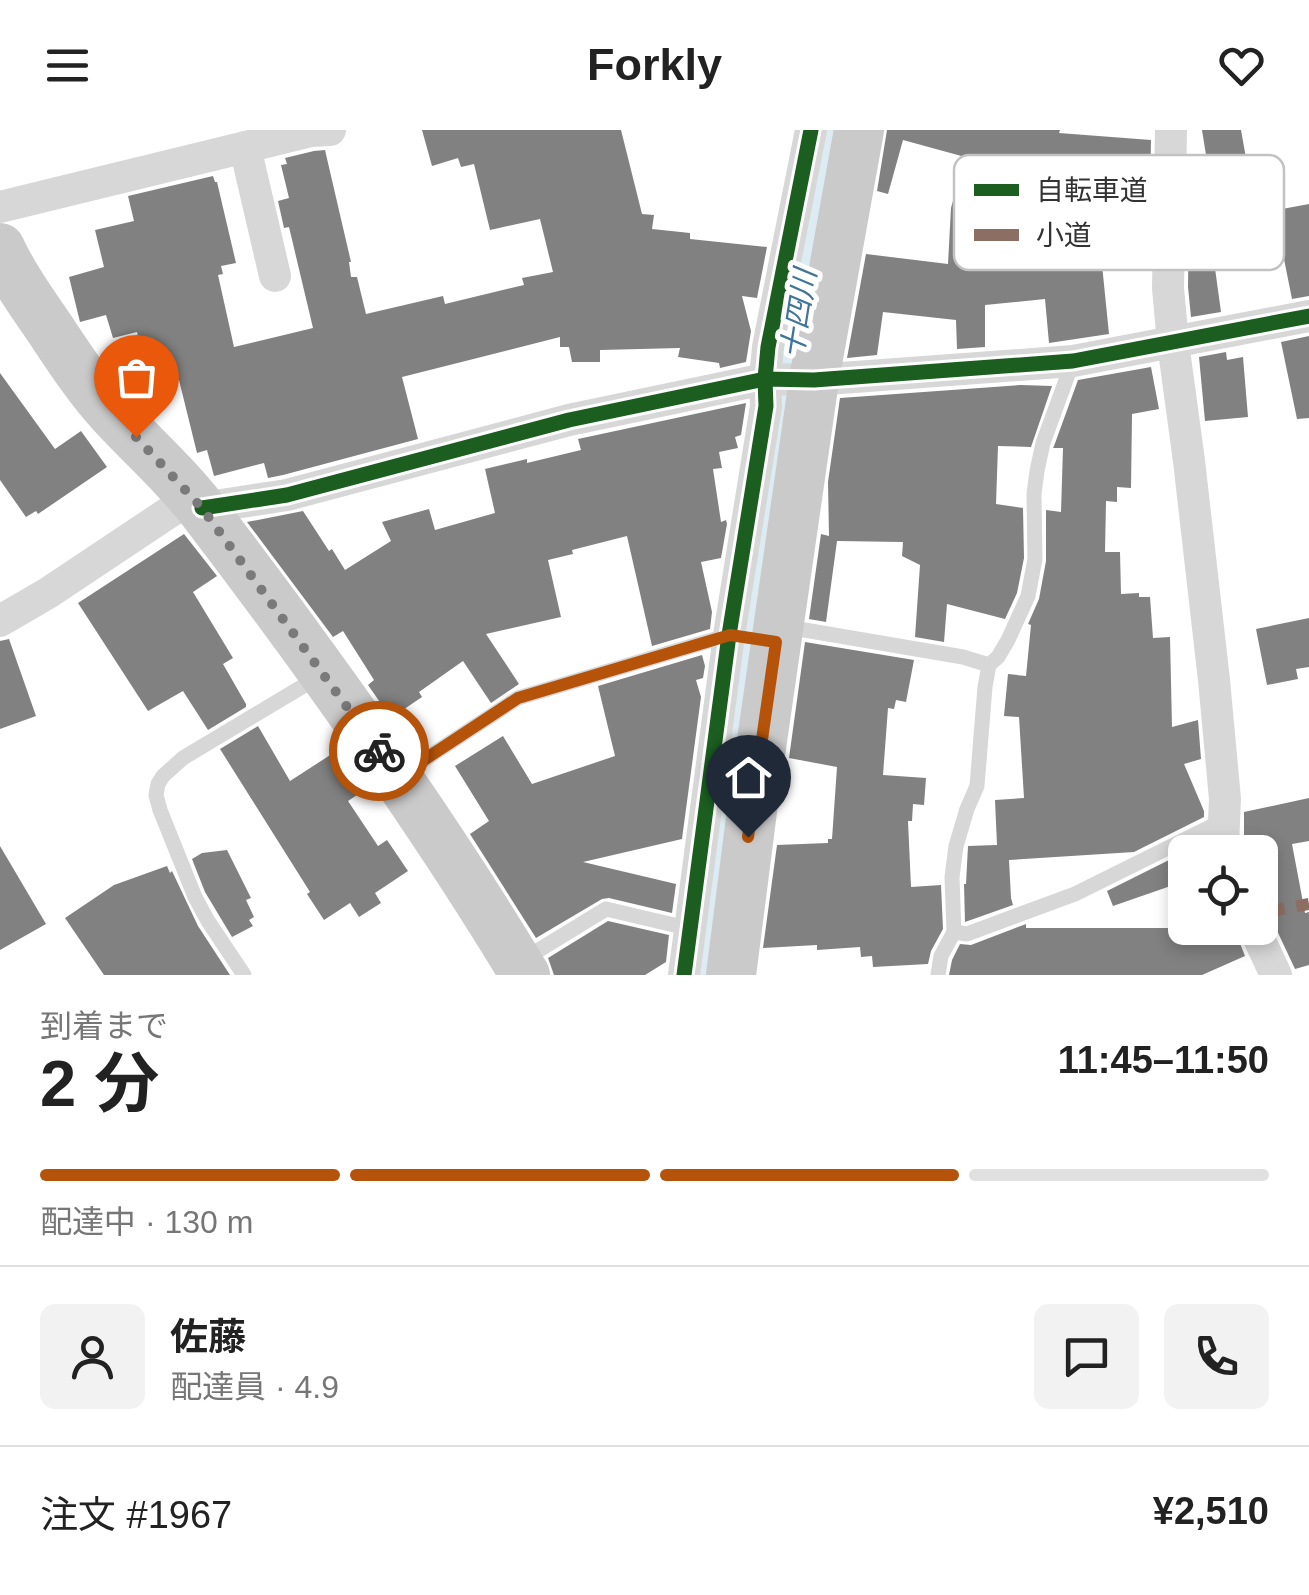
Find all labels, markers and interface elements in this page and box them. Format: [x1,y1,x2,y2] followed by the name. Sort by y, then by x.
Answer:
[40,38,95,93] icon: menu
[1214,38,1269,93] icon: heart
[587,39,722,90] text: Forkly
[954,155,1284,270] legend
[1036,175,1148,206] text: 自転車道
[1036,220,1092,251] text: 小道
[775,264,822,361] water label: 十四川
[94,335,179,438] pin
[109,350,164,405] icon: bag
[329,701,429,801] courier
[352,724,407,779] icon: bike
[706,735,791,838] pin
[721,750,776,805] icon: home
[1168,835,1278,945] map controls
[1168,835,1278,945] button: locate
[40,1008,168,1044] text: 到着まで
[1058,1039,1269,1081] text: 11:45–11:50
[40,1047,159,1120] text: 2 分
[40,1204,253,1240] text: 配達中 · 130 m
[40,1304,145,1409] button: person
[1034,1304,1139,1409] button: chat
[1164,1304,1269,1409] button: phone
[170,1316,246,1358] text: 佐藤
[170,1369,339,1405] text: 配達員 · 4.9
[1153,1490,1269,1532] text: ¥2,510
[40,1494,232,1536] text: 注文 #1967

